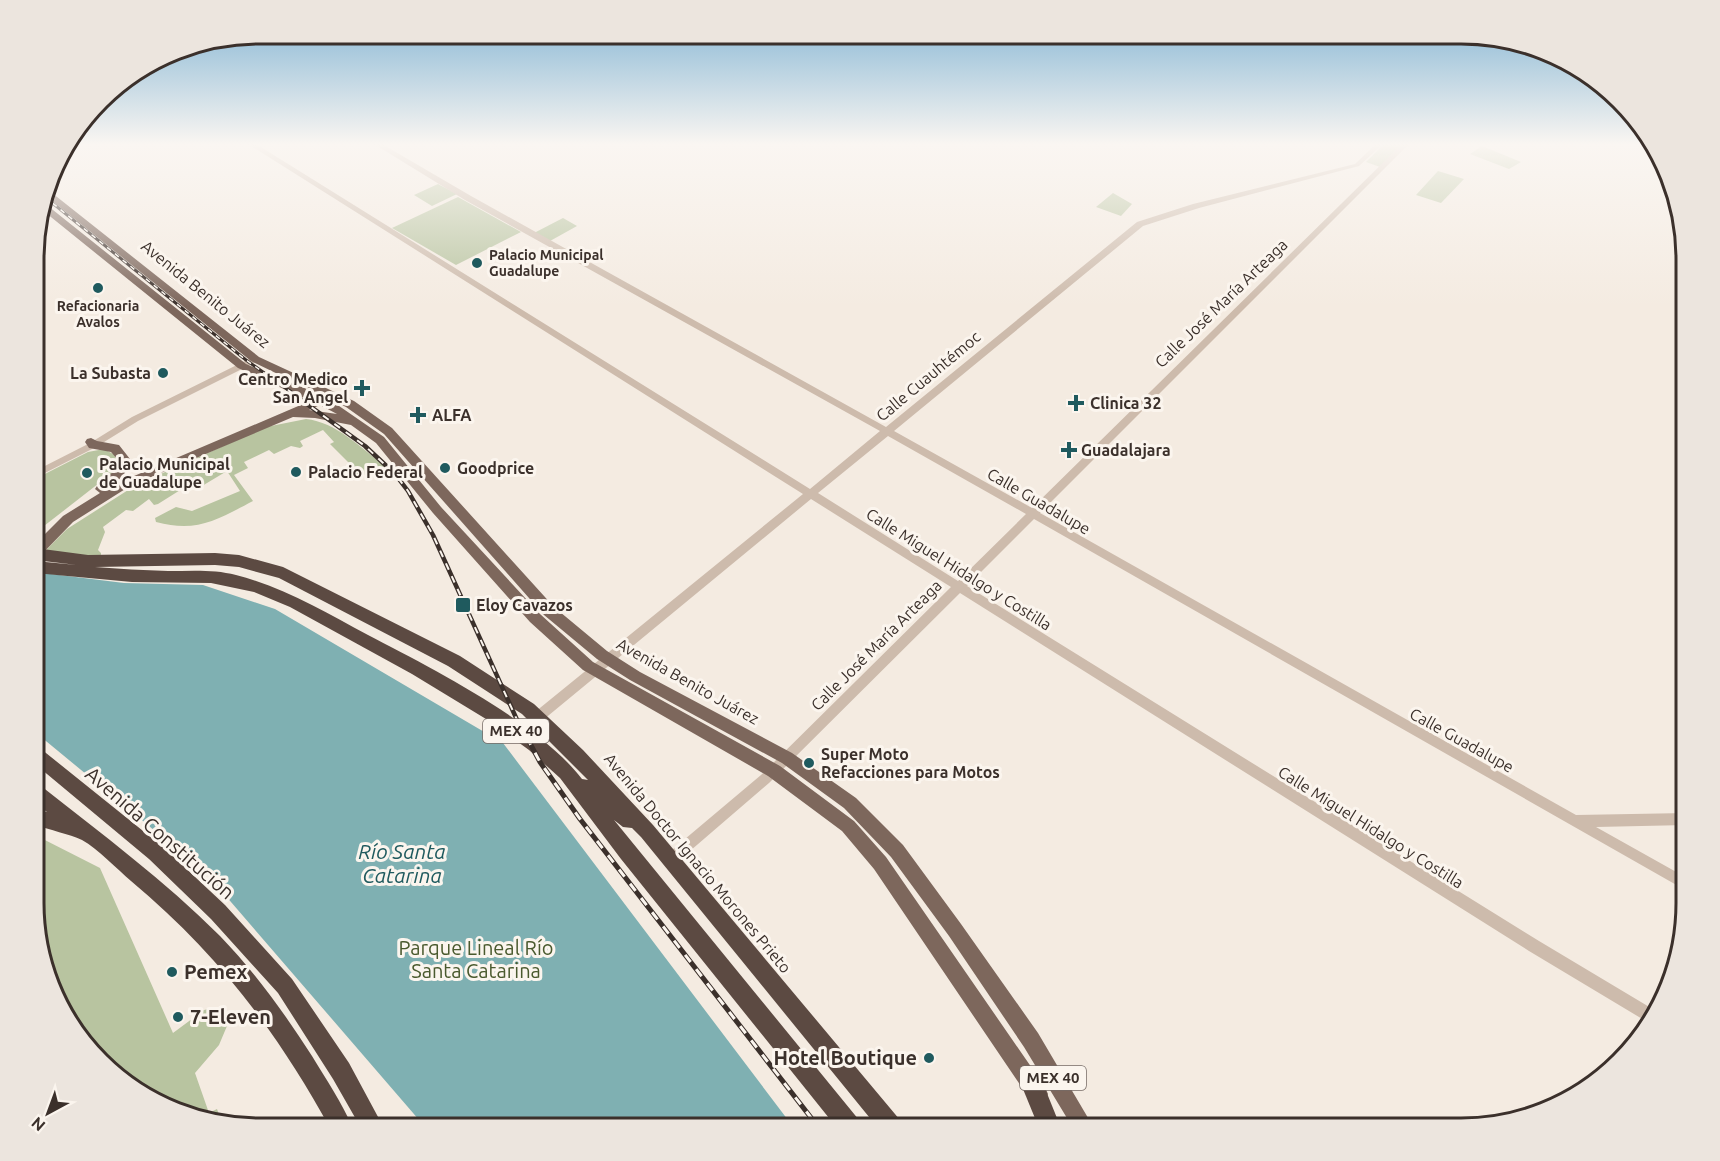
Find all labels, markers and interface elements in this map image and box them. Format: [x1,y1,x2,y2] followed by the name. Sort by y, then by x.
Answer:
[1151,235,1291,371] street label: Calle José María Arteaga
[138,237,274,351] street label: Avenida Benito Juárez
[489,247,603,279] place label: Palacio Municipal Guadalupe
[470,256,484,270] marker: Palacio Municipal Guadalupe
[91,281,105,295] marker: Refacionaria Avalos
[57,298,139,330] place label: Refacionaria Avalos
[872,327,984,425] street label: Calle Cuauhtémoc
[70,364,151,382] place label: La Subasta
[156,366,170,380] marker: La Subasta
[238,370,348,406] place label: Centro Medico San Angel
[353,379,371,397] marker: Centro Medico San Angel
[1067,394,1085,412] marker: Clinica 32
[1090,394,1161,412] place label: Clinica 32
[409,406,427,424] marker: ALFA
[432,406,472,424] place label: ALFA
[1081,441,1171,459] place label: Guadalajara
[1062,443,1076,457] marker: Guadalajara
[99,455,230,491] place label: Palacio Municipal de Guadalupe
[457,459,534,477] place label: Goodprice
[438,461,452,475] marker: Goodprice
[308,463,423,481] place label: Palacio Federal
[984,464,1094,538] street label: Calle Guadalupe
[289,465,303,479] marker: Palacio Federal
[80,466,94,480] marker: Palacio Municipal de Guadalupe
[863,504,1055,634] street label: Calle Miguel Hidalgo y Costilla
[807,576,945,714] street label: Calle José María Arteaga
[454,596,472,614] marker: Eloy Cavazos
[476,596,573,614] place label: Eloy Cavazos
[614,634,762,728] street label: Avenida Benito Juárez
[1407,704,1517,776] street label: Calle Guadalupe
[483,719,549,743] road number: MEX 40
[821,745,1000,781] place label: Super Moto Refacciones para Motos
[601,750,795,976] street label: Avenida Doctor Ignacio Morones Prieto
[802,756,816,770] marker: Super Moto Refacciones para Motos
[81,762,239,904] street label: Avenida Constitución
[1275,762,1467,892] street label: Calle Miguel Hidalgo y Costilla
[358,839,446,887] water label: Río Santa Catarina
[399,936,554,982] park label: Parque Lineal Río Santa Catarina
[184,960,248,983] place label: Pemex
[165,965,179,979] marker: Pemex
[190,1005,271,1028] place label: 7-Eleven
[171,1010,185,1024] marker: 7-Eleven
[773,1046,917,1069] place label: Hotel Boutique
[922,1051,936,1065] marker: Hotel Boutique
[1020,1066,1086,1090] road number: MEX 40
[18,1083,78,1143] north arrow
[28,1114,49,1135] text: N

